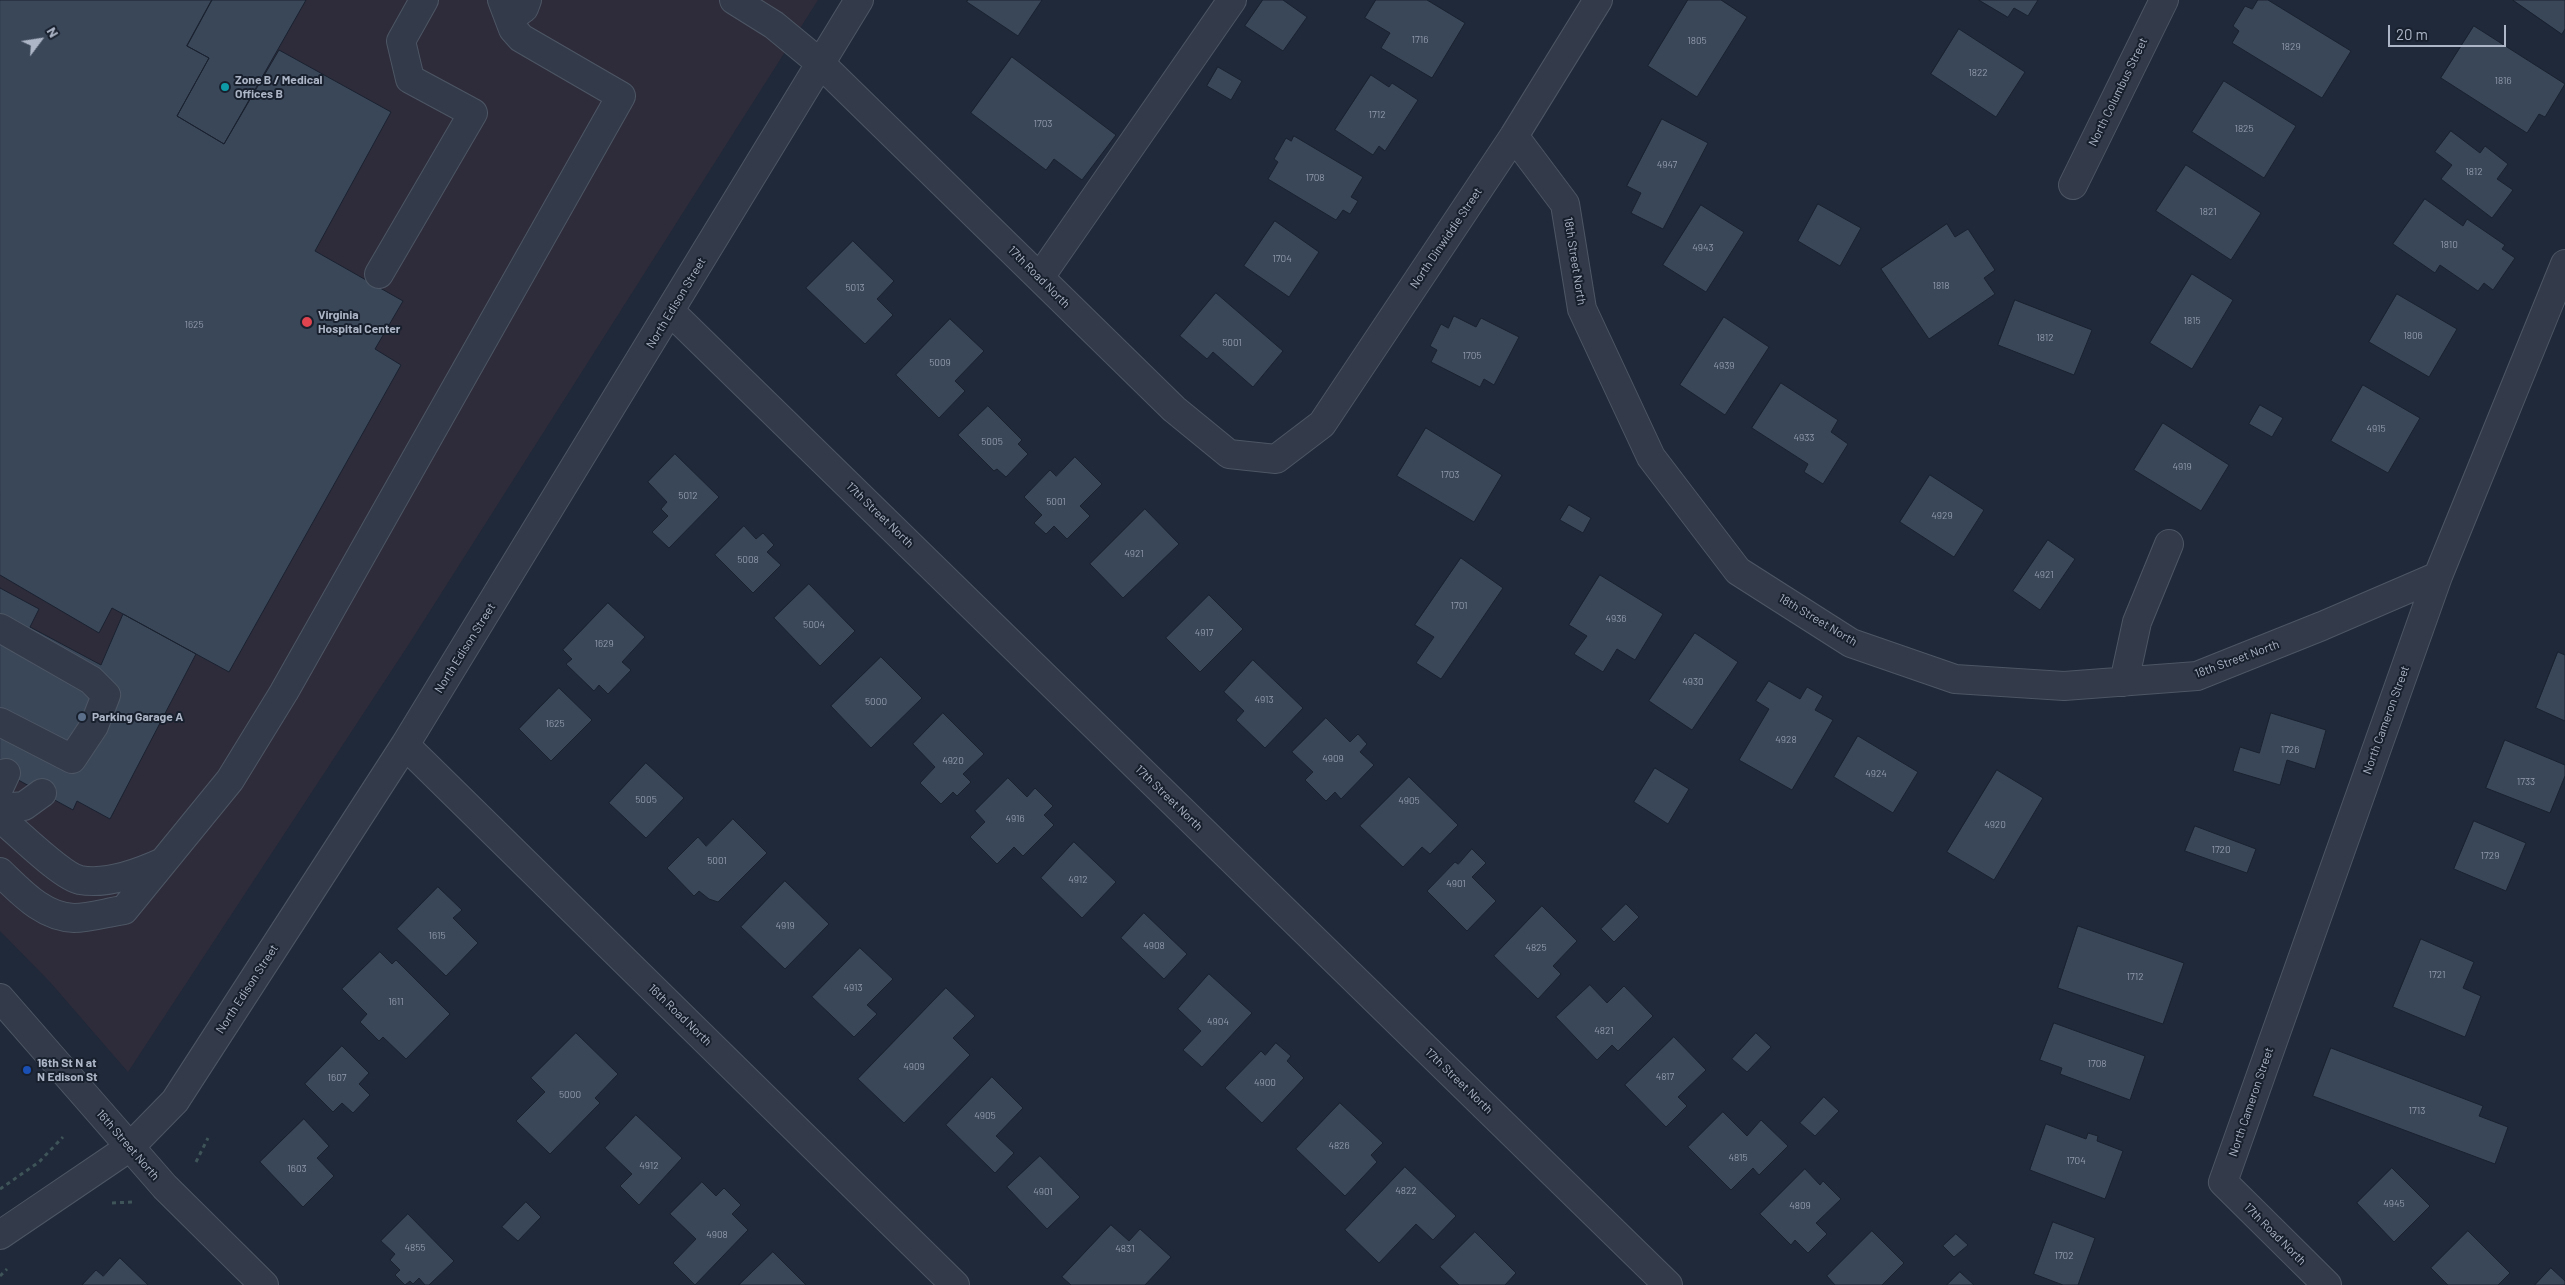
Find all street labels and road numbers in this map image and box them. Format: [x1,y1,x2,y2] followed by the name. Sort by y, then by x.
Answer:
[2085,35,2151,149] street label: North Columbus Street
[1407,185,1485,291] street label: North Dinwiddie Street
[1561,216,1589,306] street label: 18th Street North
[1005,243,1073,311] street label: 17th Road North
[643,255,709,351] street label: North Edison Street
[843,479,917,551] street label: 17th Street North
[1776,591,1860,649] street label: 18th Street North
[432,600,498,696] street label: North Edison Street
[2193,637,2281,681] street label: 18th Street North
[2360,664,2412,776] street label: North Cameron Street
[1132,762,1206,834] street label: 17th Street North
[213,942,281,1036] street label: North Edison Street
[645,981,715,1049] street label: 16th Road North
[1422,1045,1496,1117] street label: 17th Street North
[2226,1046,2276,1158] street label: North Cameron Street
[93,1107,163,1183] street label: 16th Street North
[2241,1200,2309,1268] street label: 17th Road North

